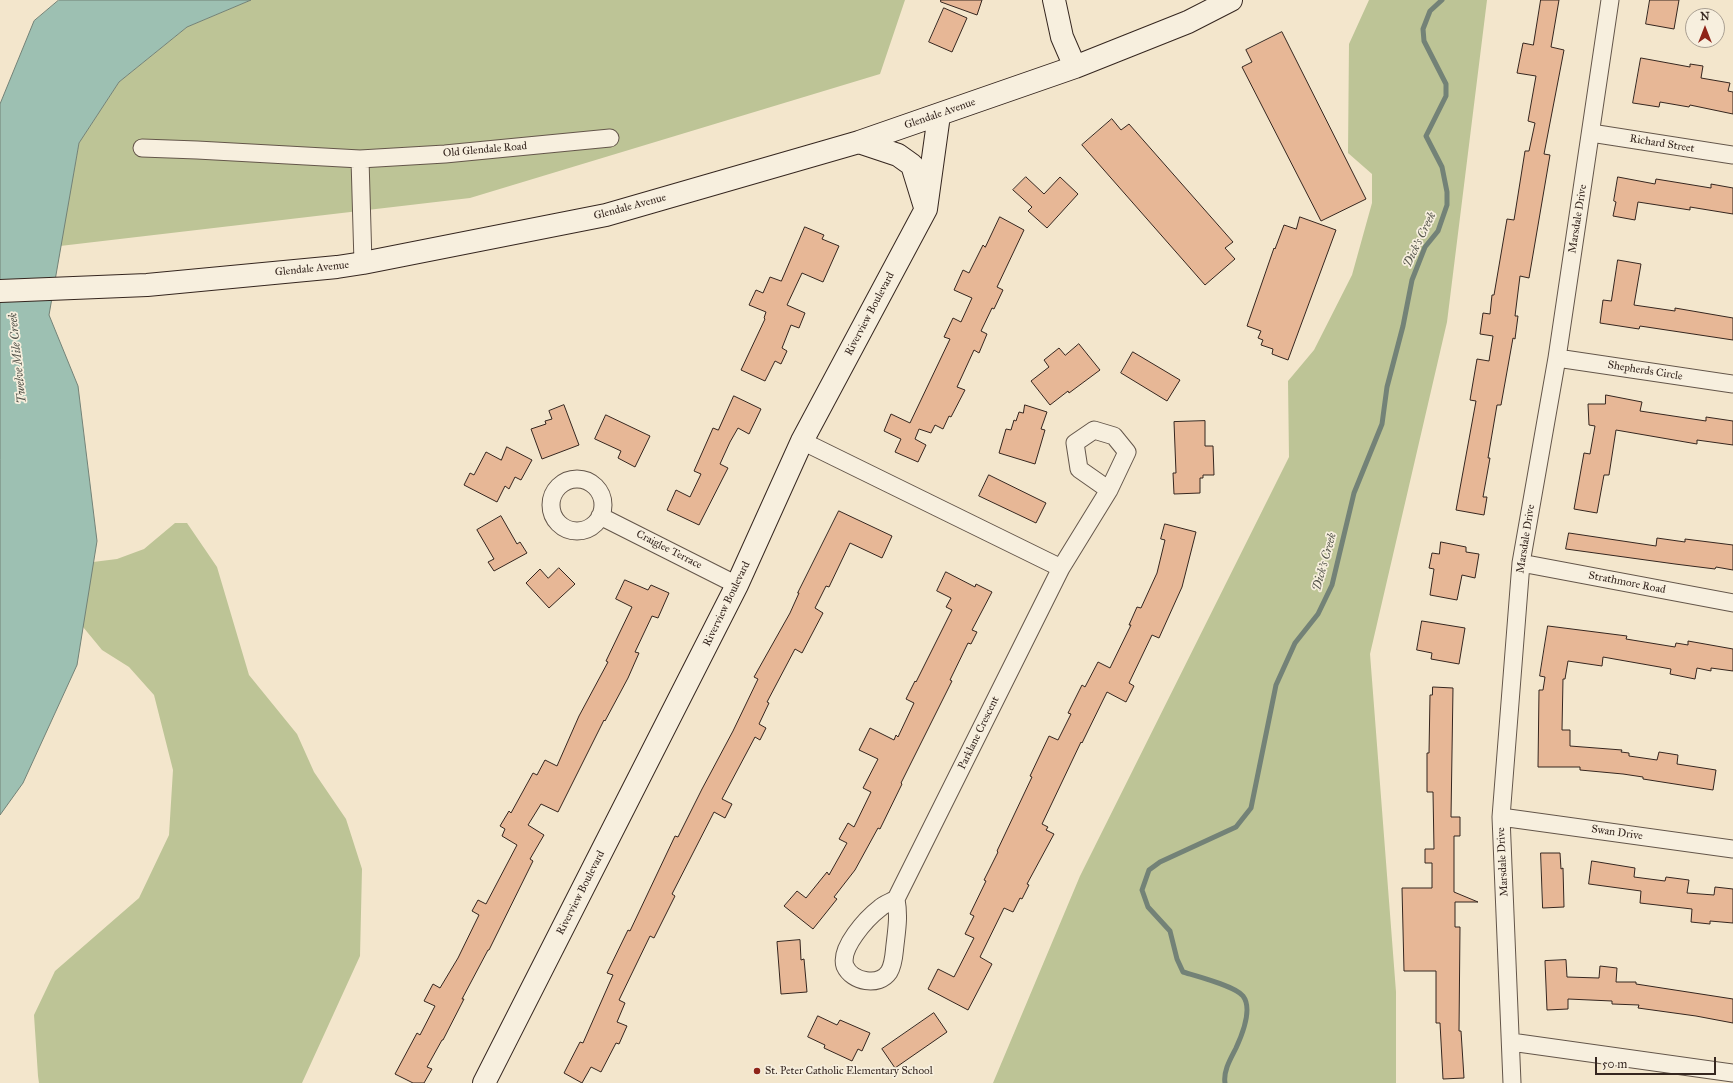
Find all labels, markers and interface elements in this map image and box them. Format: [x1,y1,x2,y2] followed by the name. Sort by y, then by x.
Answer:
[1685,8,1725,48] north arrow
[1700,10,1710,23] text: N
[903,96,977,132] street label: Glendale Avenue
[1629,132,1695,156] street label: Richard Street
[442,140,528,160] street label: Old Glendale Road
[1566,184,1590,254] street label: Marsdale Drive
[592,191,668,223] street label: Glendale Avenue
[1400,210,1440,270] water label: Dick's Creek
[274,259,350,279] street label: Glendale Avenue
[842,270,898,358] street label: Riverview Boulevard
[6,312,30,404] water label: Twelve Mile Creek
[1607,359,1683,383] street label: Shepherds Circle
[1514,504,1538,574] street label: Marsdale Drive
[634,528,704,572] street label: Craiglee Terrace
[1310,531,1340,593] water label: Dick's Creek
[701,559,753,649] street label: Riverview Boulevard
[1587,569,1667,597] street label: Strathmore Road
[956,694,1002,772] street label: Parklane Crescent
[1590,823,1644,843] street label: Swan Drive
[1495,827,1511,897] street label: Marsdale Drive
[554,849,608,937] street label: Riverview Boulevard
[1597,1049,1718,1075] scale bar
[1602,1057,1627,1071] text: 50 m
[765,1064,933,1078] place label: St. Peter Catholic Elementary School
[752,1066,762,1076] marker: St. Peter Catholic Elementary School

